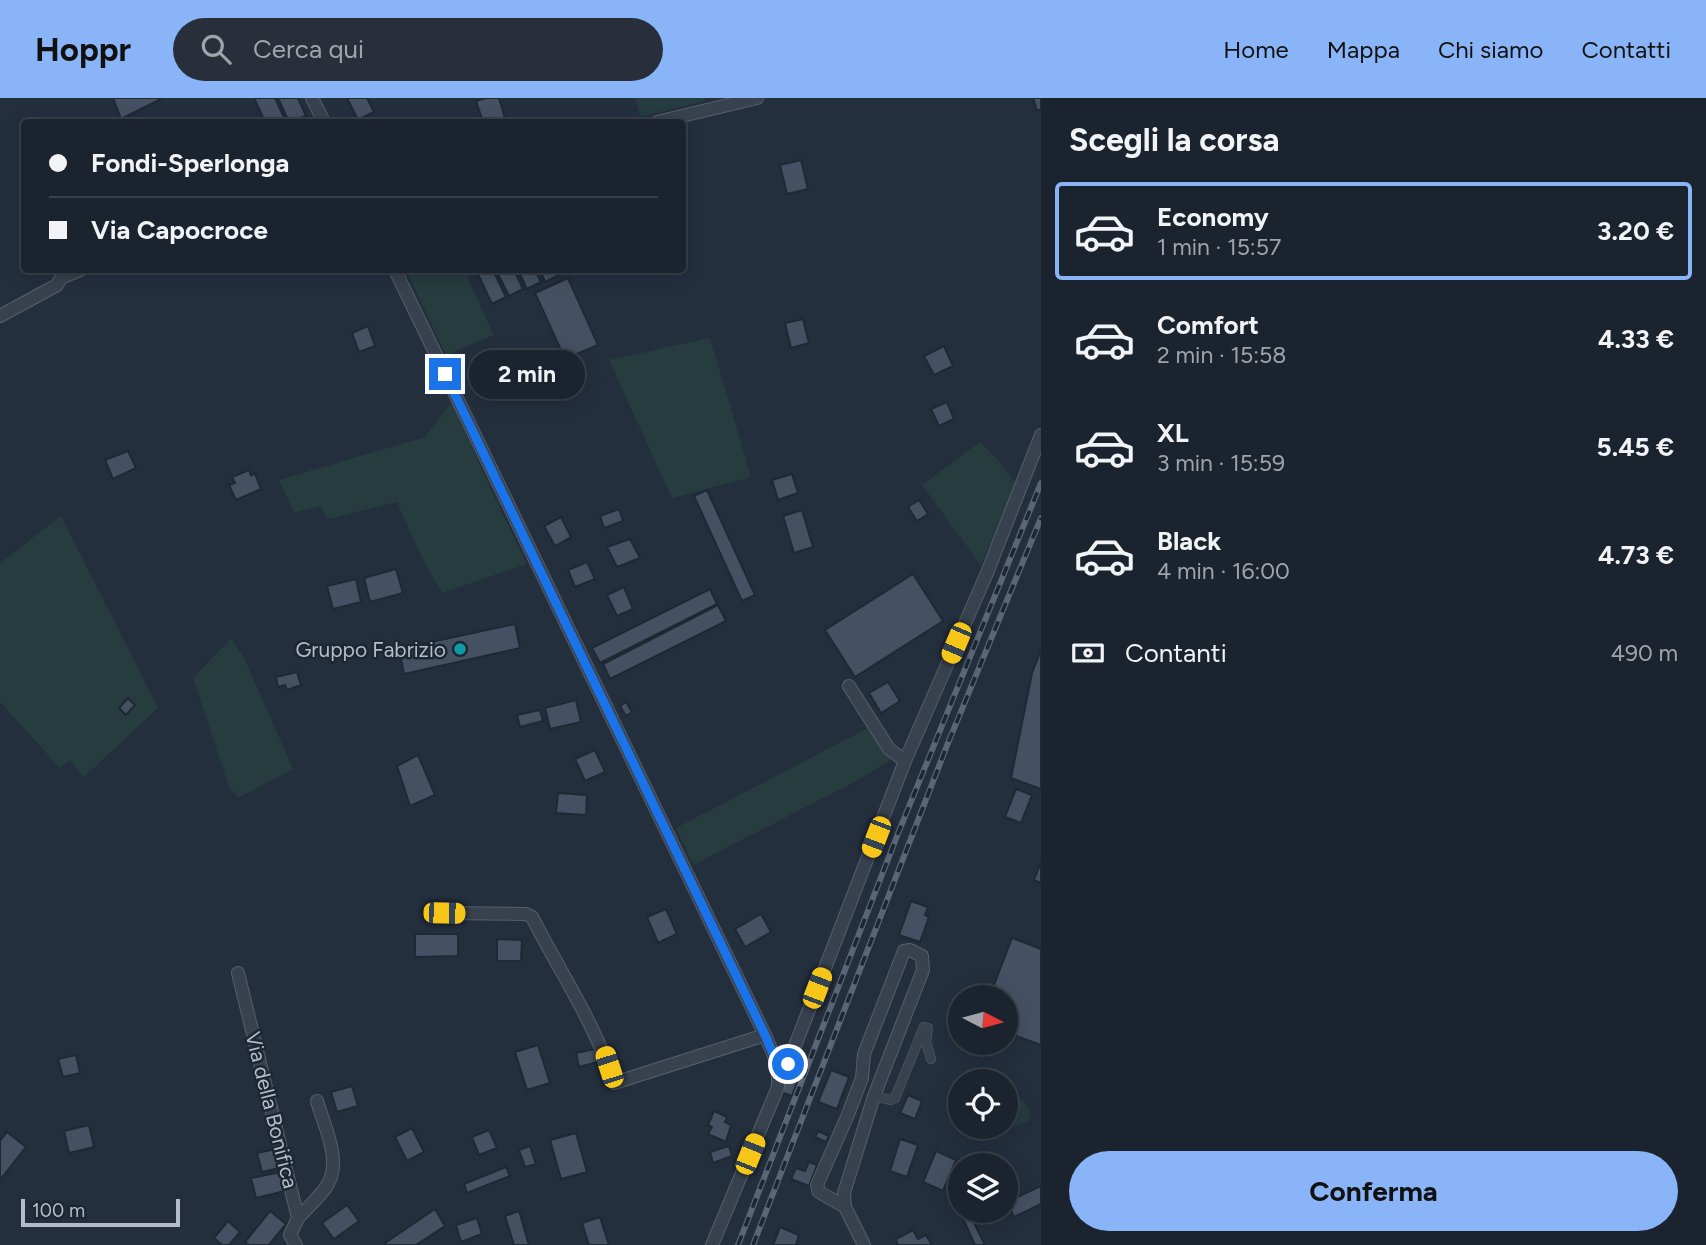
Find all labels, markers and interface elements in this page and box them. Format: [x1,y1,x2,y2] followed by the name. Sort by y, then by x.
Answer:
[173,18,663,81] search box
[35,30,131,69] text: Hoppr
[197,30,235,68] icon: search
[253,33,364,65] text: Cerca qui
[1223,35,1289,64] text: Home
[1327,35,1400,64] text: Mappa
[1438,35,1543,64] text: Chi siamo
[1581,35,1671,64] text: Contatti
[1069,121,1279,159] text: Scegli la corsa
[91,147,289,179] text: Fondi-Sperlonga
[1073,200,1136,263] icon: car
[1157,201,1269,233] text: Economy
[91,214,268,246] text: Via Capocroce
[1597,215,1674,247] text: 3.20 €
[1157,233,1281,261] text: 1 min · 15:57
[1073,308,1136,371] icon: car
[1157,309,1259,341] text: Comfort
[1598,323,1674,355] text: 4.33 €
[1157,341,1286,369] text: 2 min · 15:58
[470,350,585,398] callout: 2 min
[429,358,461,390] route end
[498,360,556,388] text: 2 min
[1073,416,1136,479] icon: car
[1157,417,1189,449] text: XL
[1597,431,1674,463] text: 5.45 €
[1157,449,1285,477] text: 3 min · 15:59
[1073,524,1136,587] icon: car
[1157,525,1221,557] text: Black
[1598,539,1674,571] text: 4.73 €
[1157,557,1290,585] text: 4 min · 16:00
[939,620,974,666] car
[1069,634,1107,672] icon: cash
[295,637,446,662] place label: Gruppo Fabrizio
[1125,637,1227,669] text: Contanti
[1611,639,1678,667] text: 490 m
[452,641,468,657] marker: Gruppo Fabrizio
[859,814,894,860] car
[423,902,466,924] car
[800,965,835,1011] car
[948,985,1018,1055] north arrow
[948,985,1018,1223] map controls
[240,1029,304,1191] street label: Via della Bonifica
[593,1044,626,1090] car
[772,1048,804,1080] route start
[948,1069,1018,1139] button: locate
[733,1131,768,1177] car
[1069,1151,1678,1231] button: Conferma
[948,1153,1018,1223] button: layers
[21,1196,180,1228] scale bar
[32,1199,85,1222] text: 100 m

